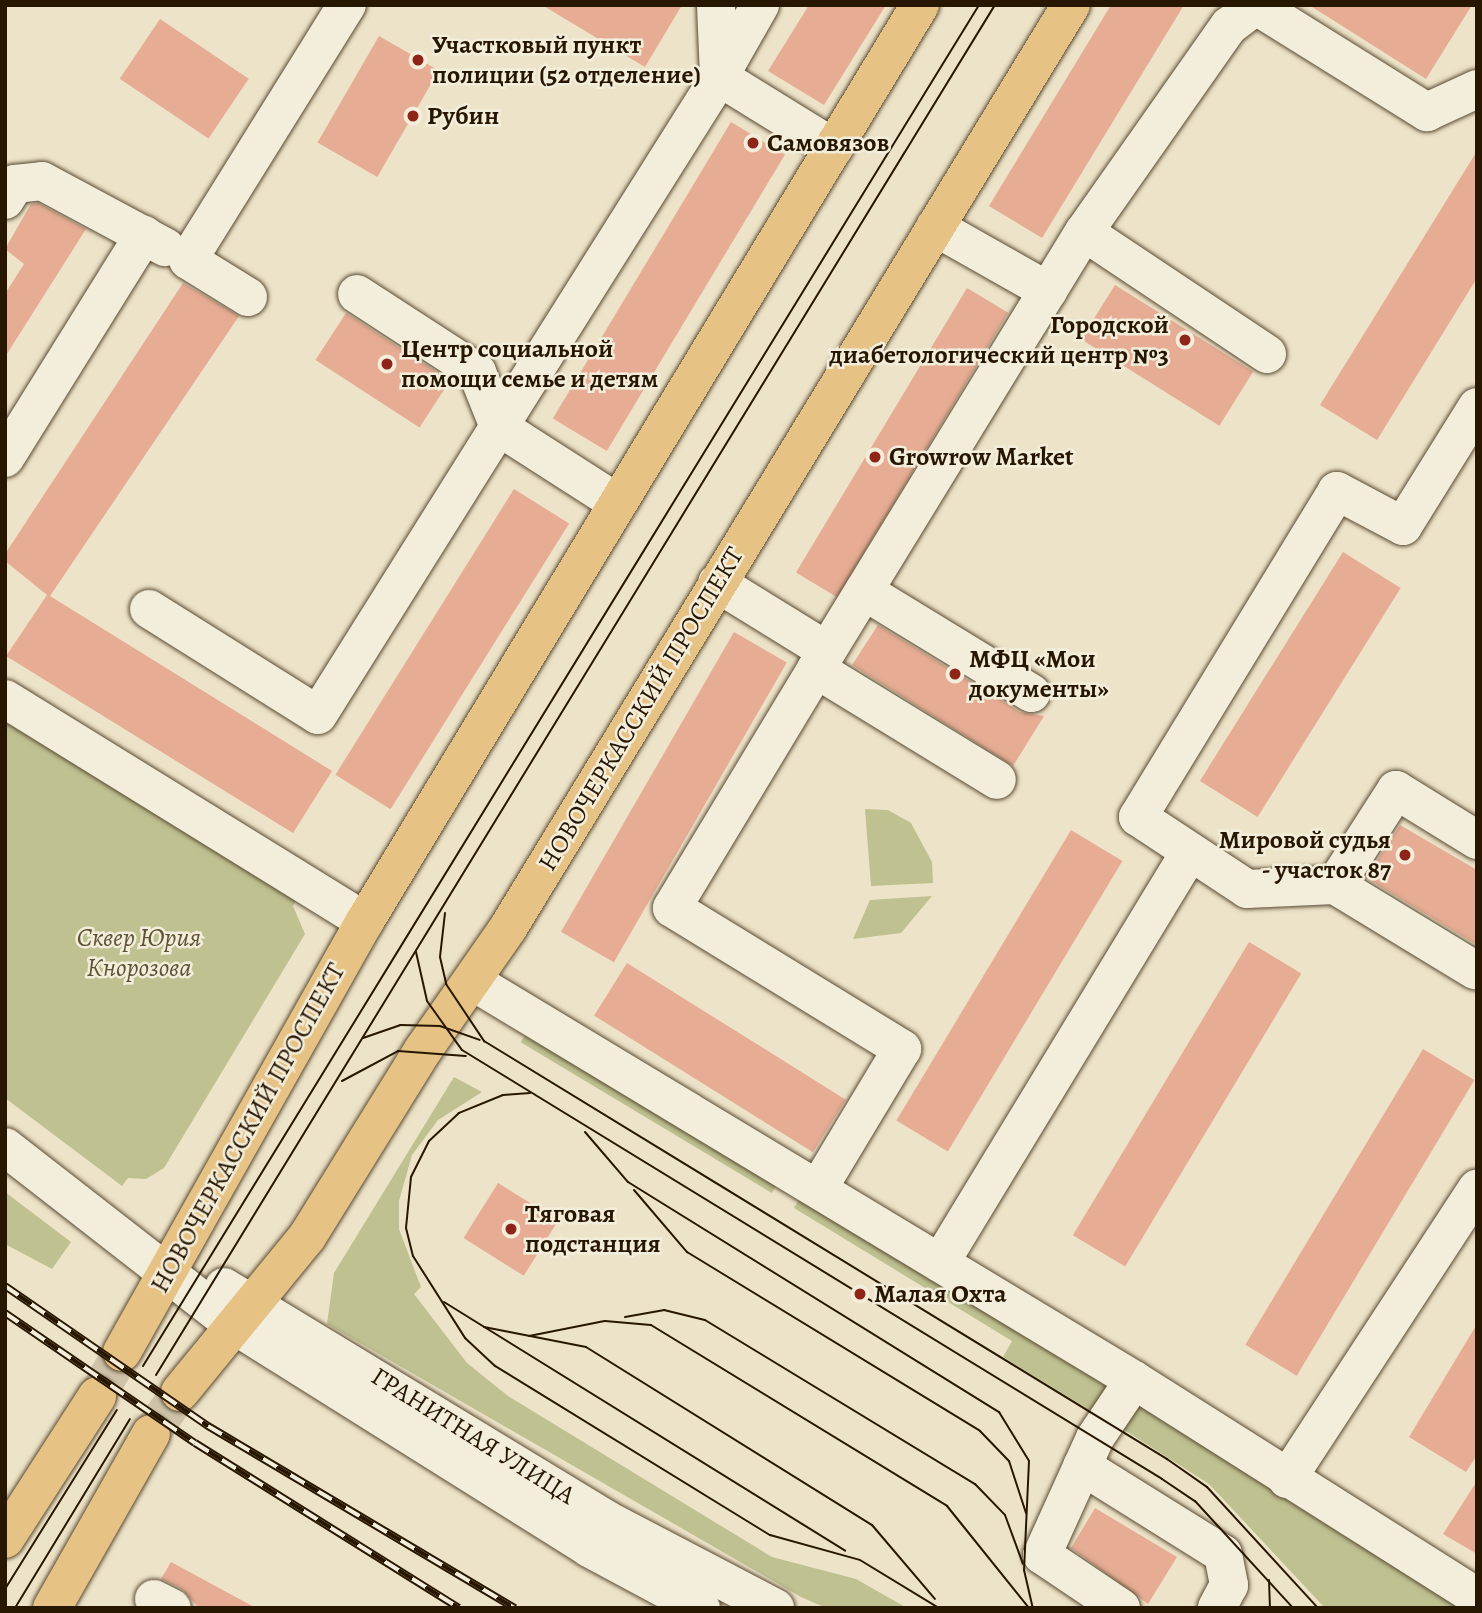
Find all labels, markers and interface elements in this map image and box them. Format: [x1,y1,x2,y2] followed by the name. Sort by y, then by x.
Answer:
[432,29,701,90] place label: Участковый пункт полиции (52 отделение)
[410,52,426,68] marker: Участковый пункт полиции (52 отделение)
[427,100,499,132] place label: Рубин
[405,108,421,124] marker: Рубин
[767,127,889,159] place label: Самовязов
[745,135,761,151] marker: Самовязов
[829,309,1169,370] place label: Городской диабетологический центр №3
[1175,330,1195,350] marker: Городской диабетологический центр №3
[401,333,658,394] place label: Центр социальной помощи семье и детям
[379,356,395,372] marker: Центр социальной помощи семье и детям
[889,441,1074,473] place label: Growrow Market
[867,449,883,465] marker: Growrow Market
[532,541,750,877] street label: НОВОЧЕРКАССКИЙ ПРОСПЕКТ
[969,643,1109,704] place label: МФЦ «Мои документы»
[947,666,963,682] marker: МФЦ «Мои документы»
[1219,824,1391,886] place label: Мировой судья - участок 87
[1397,847,1413,863] marker: Мировой судья - участок 87
[77,922,201,984] park label: Сквер Юрия Кнорозова
[144,958,352,1298] street label: НОВОЧЕРКАССКИЙ ПРОСПЕКТ
[525,1198,661,1260] place label: Тяговая подстанция
[503,1221,519,1237] marker: Тяговая подстанция
[874,1278,1007,1310] place label: Малая Охта
[852,1286,868,1302] marker: Малая Охта
[365,1361,581,1511] street label: ГРАНИТНАЯ УЛИЦА

